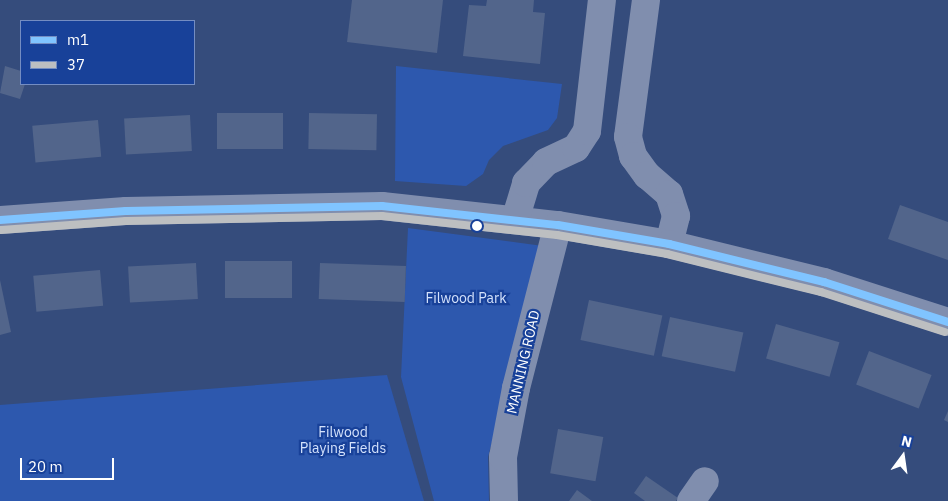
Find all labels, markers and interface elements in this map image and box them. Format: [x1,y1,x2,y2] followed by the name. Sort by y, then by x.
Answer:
[20,20,195,85] legend
[67,30,89,49] text: m1
[67,55,85,74] text: 37
[472,221,482,231] unlabelled marker
[425,290,507,306] park label: Filwood Park
[503,309,543,415] street label: MANNING ROAD
[300,424,386,457] park label: Filwood Playing Fields
[878,431,928,481] north arrow
[900,431,914,451] text: N
[22,448,116,480] scale bar
[28,457,63,476] text: 20 m

